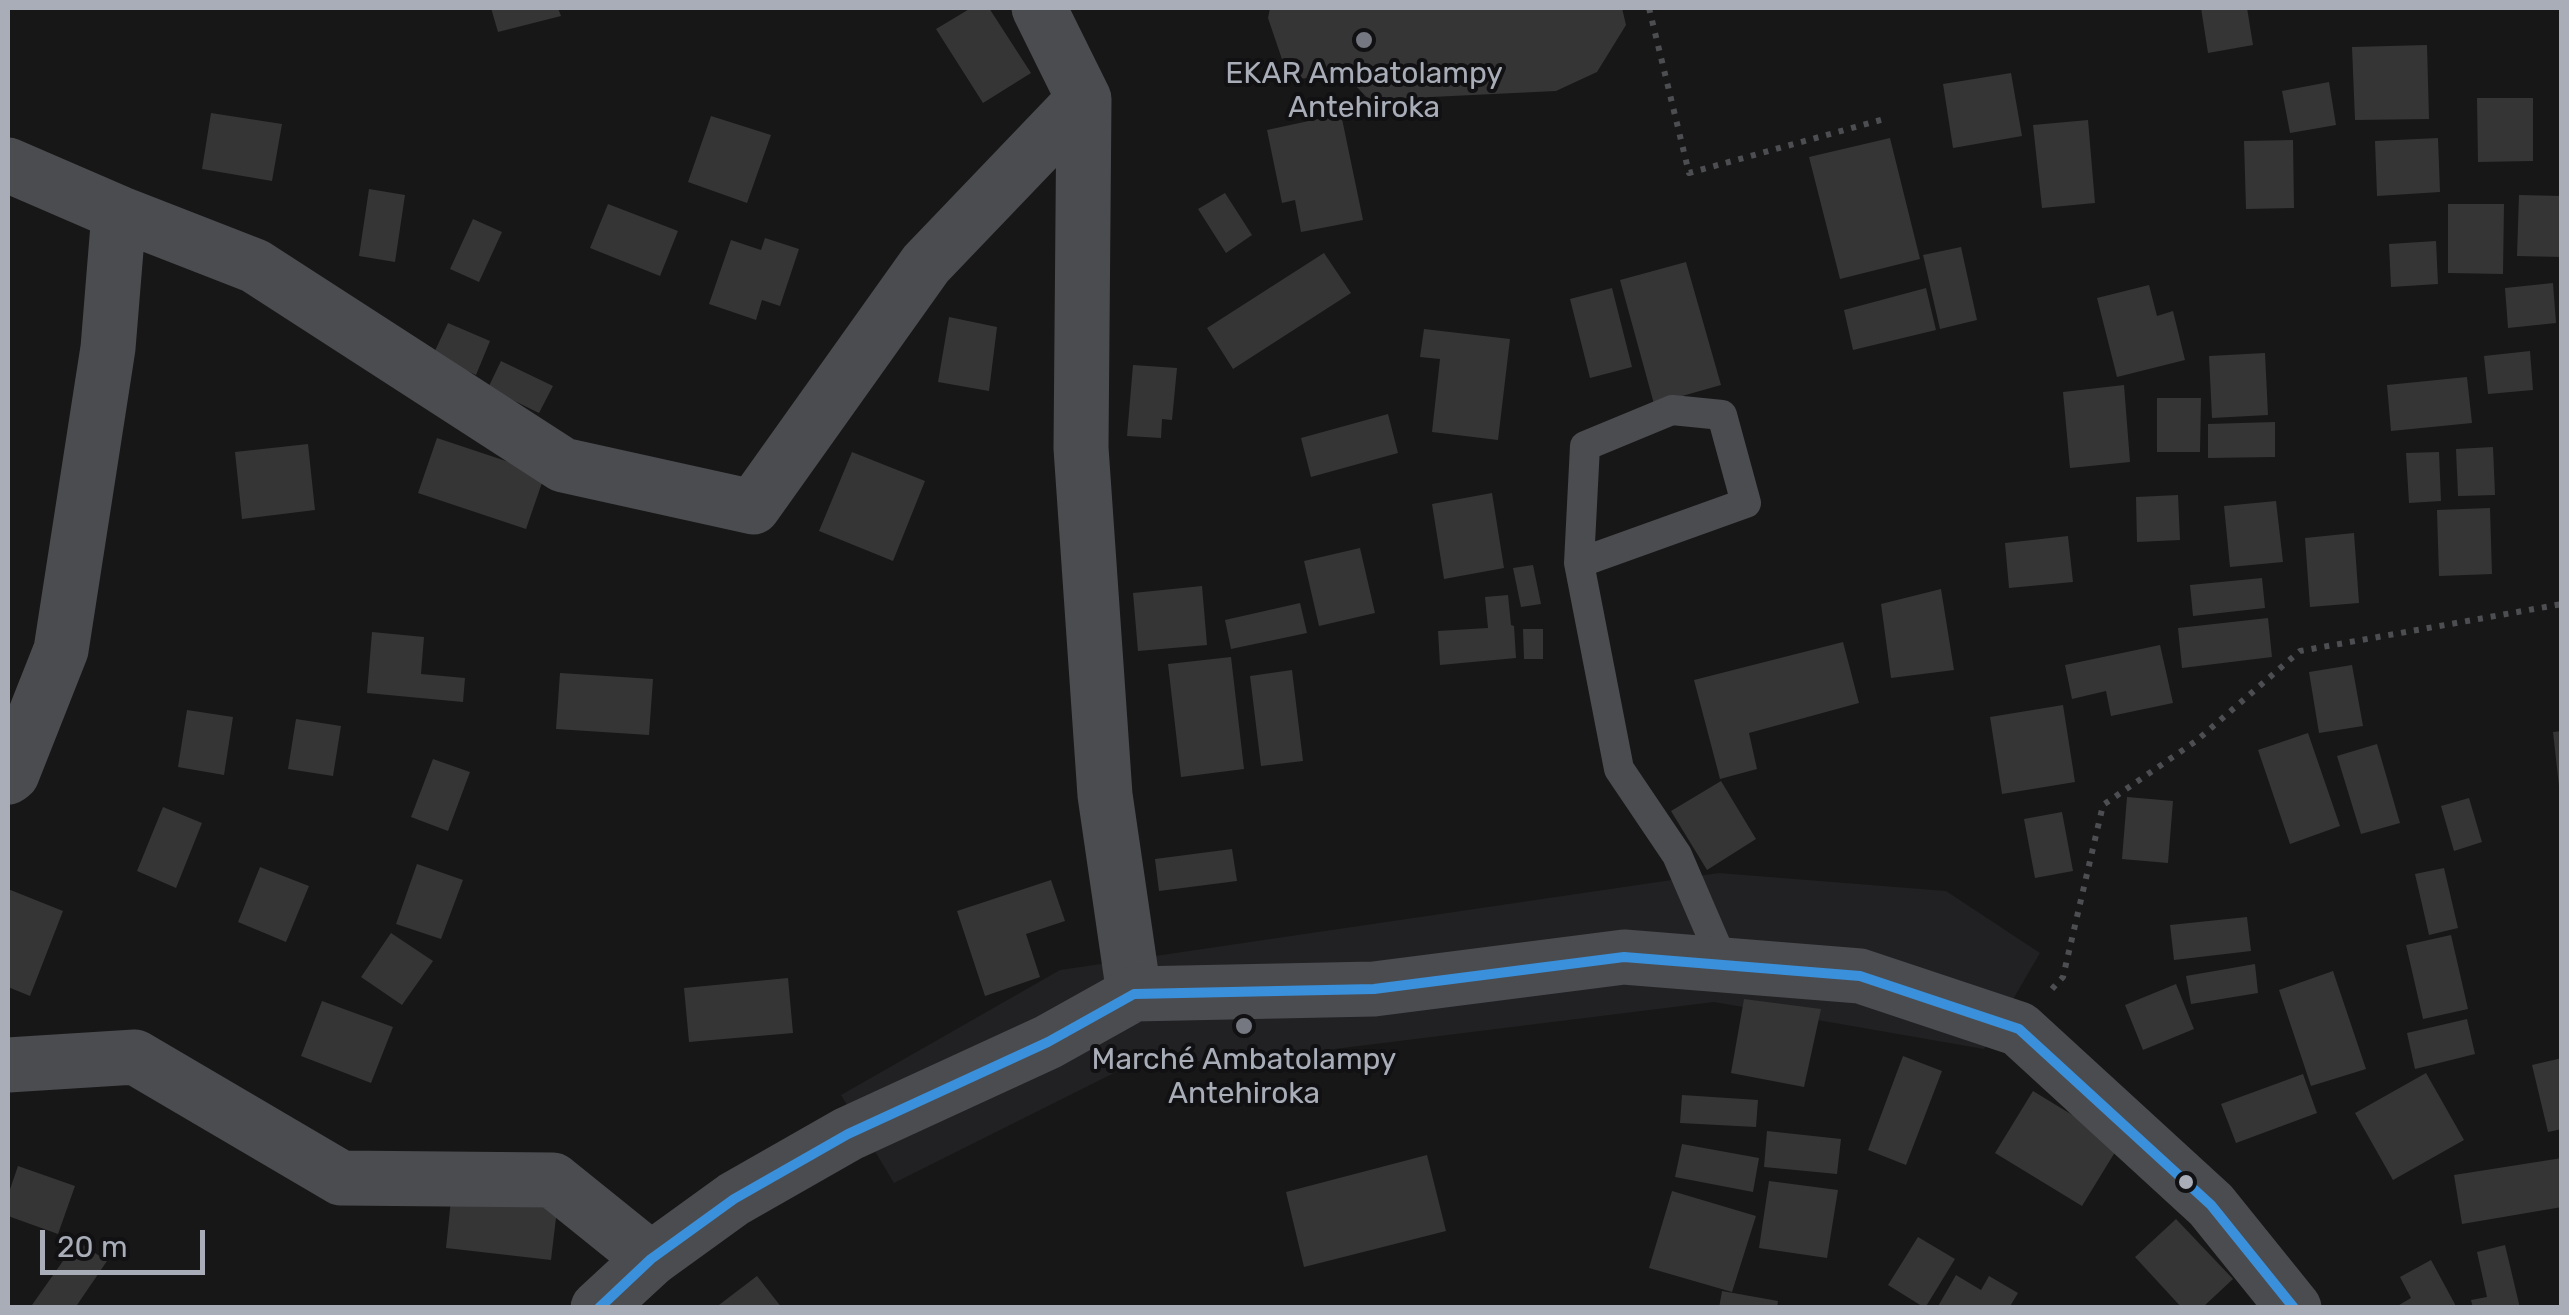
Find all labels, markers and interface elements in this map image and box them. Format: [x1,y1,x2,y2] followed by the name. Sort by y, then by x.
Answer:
[1353,29,1375,51] marker: EKAR Ambatolampy Antehiroka
[1225,56,1503,126] place label: EKAR Ambatolampy Antehiroka
[1233,1015,1255,1037] marker: Marché Ambatolampy Antehiroka
[1092,1042,1396,1112] place label: Marché Ambatolampy Antehiroka
[2176,1172,2196,1192] unlabelled marker
[45,1210,210,1272] scale bar
[57,1229,128,1265] text: 20 m

